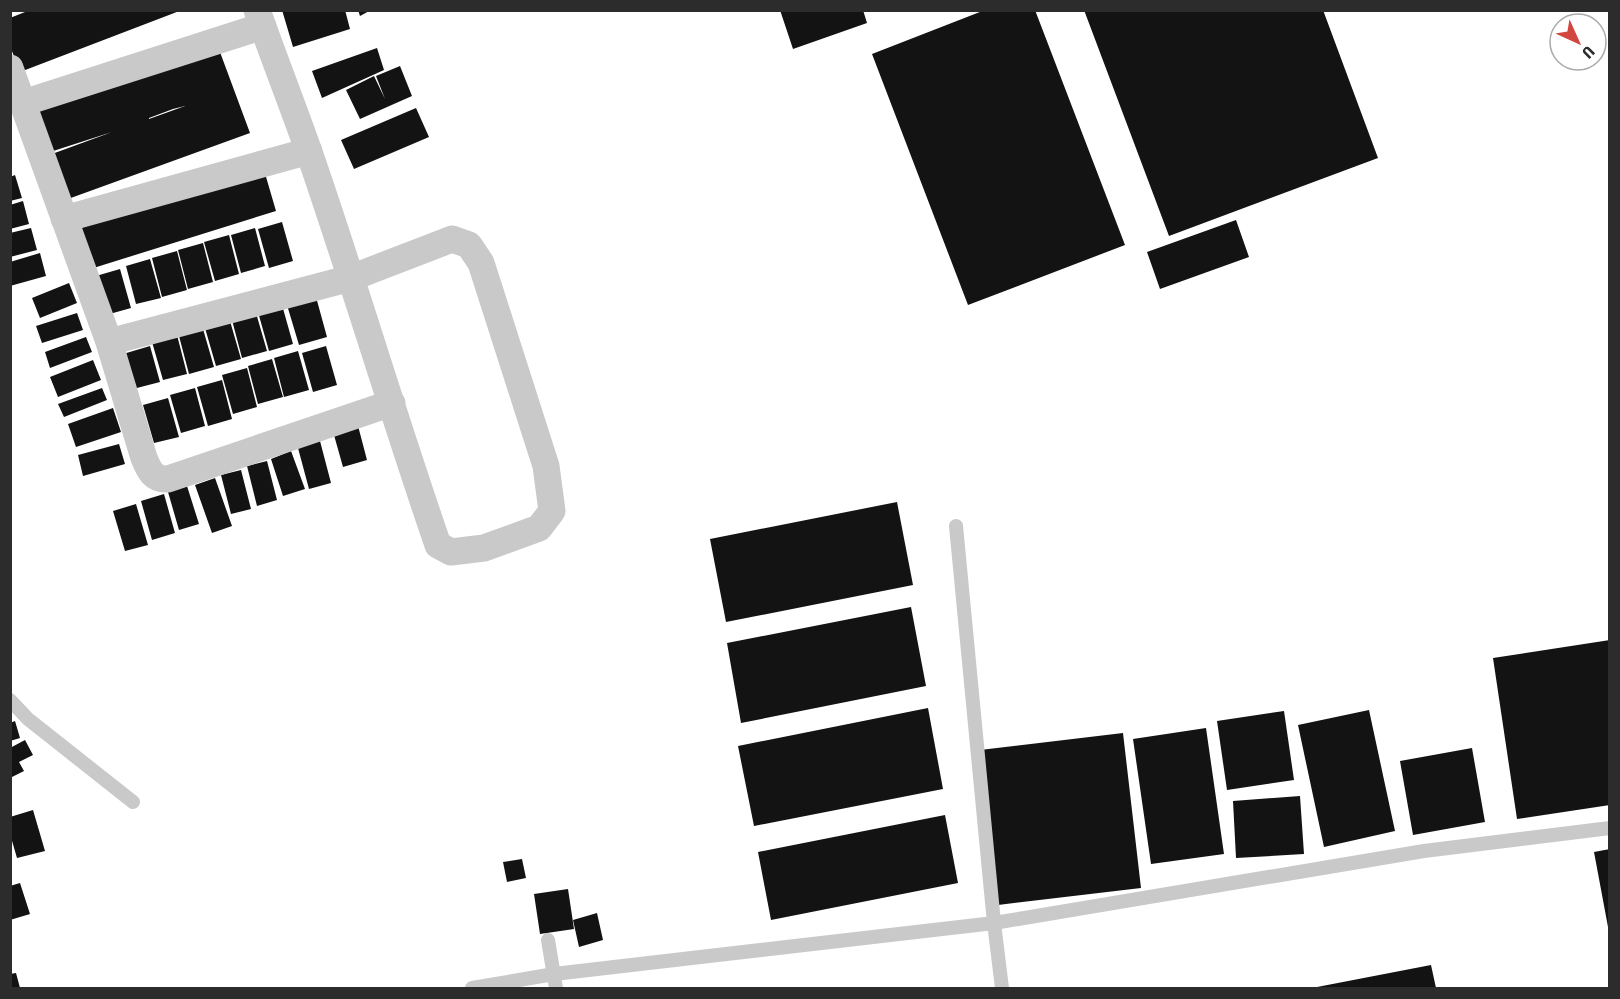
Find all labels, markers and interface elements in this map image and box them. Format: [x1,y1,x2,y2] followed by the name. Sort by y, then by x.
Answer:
[1548,12,1608,72] north arrow
[1578,42,1598,62] text: U

